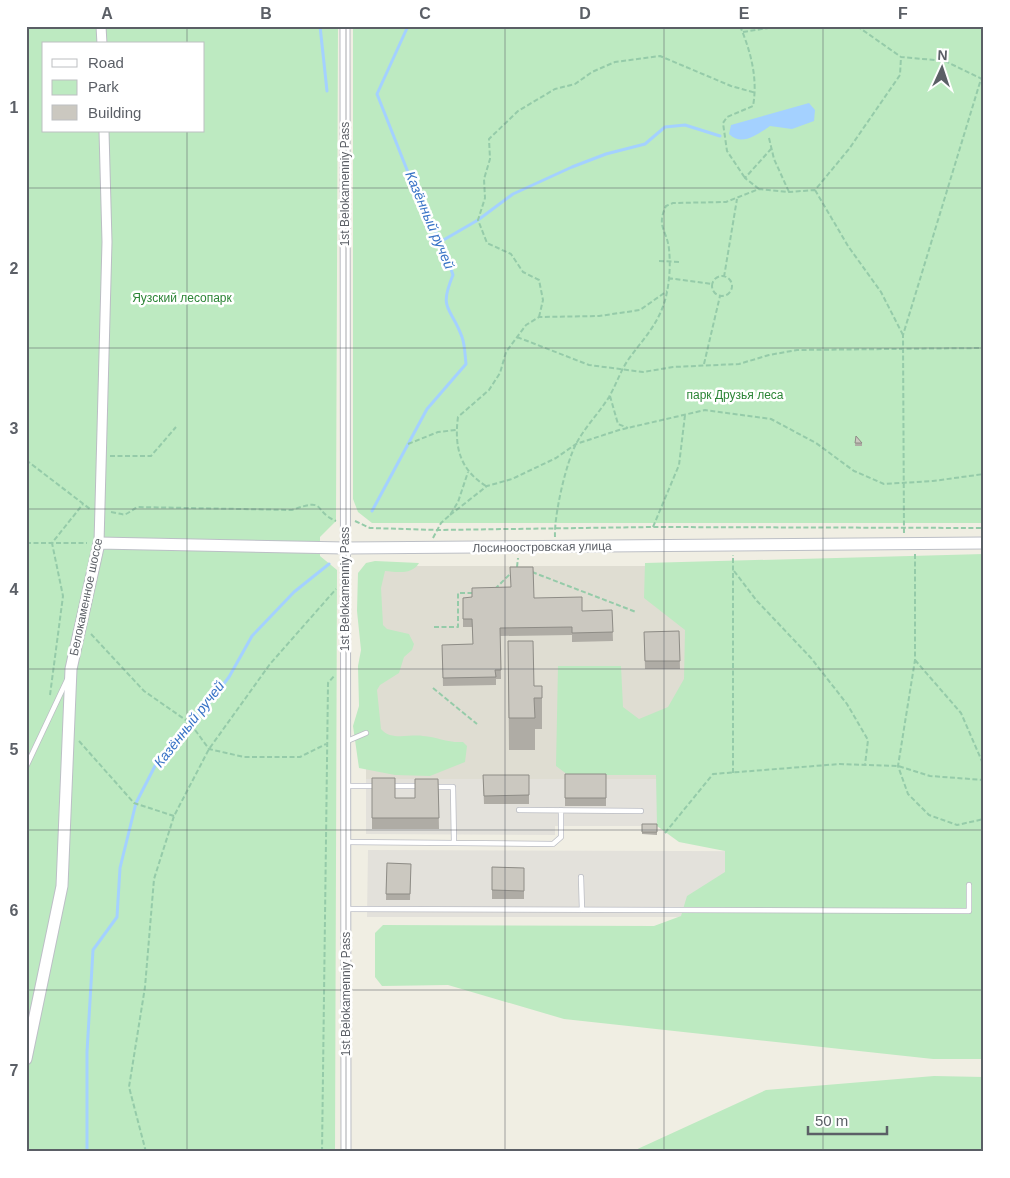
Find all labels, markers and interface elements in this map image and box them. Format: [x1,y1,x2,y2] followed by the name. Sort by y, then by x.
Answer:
[101,5,113,22] text: A
[260,5,272,22] text: B
[419,5,431,22] text: C
[579,5,591,22] text: D
[739,5,750,22] text: E
[898,5,908,22] text: F
[42,42,205,132] legend
[918,42,968,92] north arrow
[937,47,948,63] text: N
[88,54,124,71] text: Road
[88,78,119,95] text: Park
[10,99,19,116] text: 1
[88,104,141,121] text: Building
[338,122,352,246] street label: 1st Belokamenniy Pass
[402,169,458,271] water label: Казённый ручей
[10,260,19,277] text: 2
[132,291,233,305] park label: Яузский лесопарк
[686,388,784,402] park label: парк Друзья леса
[10,420,19,437] text: 3
[338,527,352,651] street label: 1st Belokamenniy Pass
[67,537,105,657] street label: Белокаменное шоссе
[472,539,612,555] street label: Лосиноостровская улица
[10,581,19,598] text: 4
[151,678,228,770] water label: Казённый ручей
[10,741,19,758] text: 5
[10,902,19,919] text: 6
[339,932,353,1056] street label: 1st Belokamenniy Pass
[10,1062,19,1079] text: 7
[808,1103,886,1135] scale bar
[815,1112,848,1129] text: 50 m

